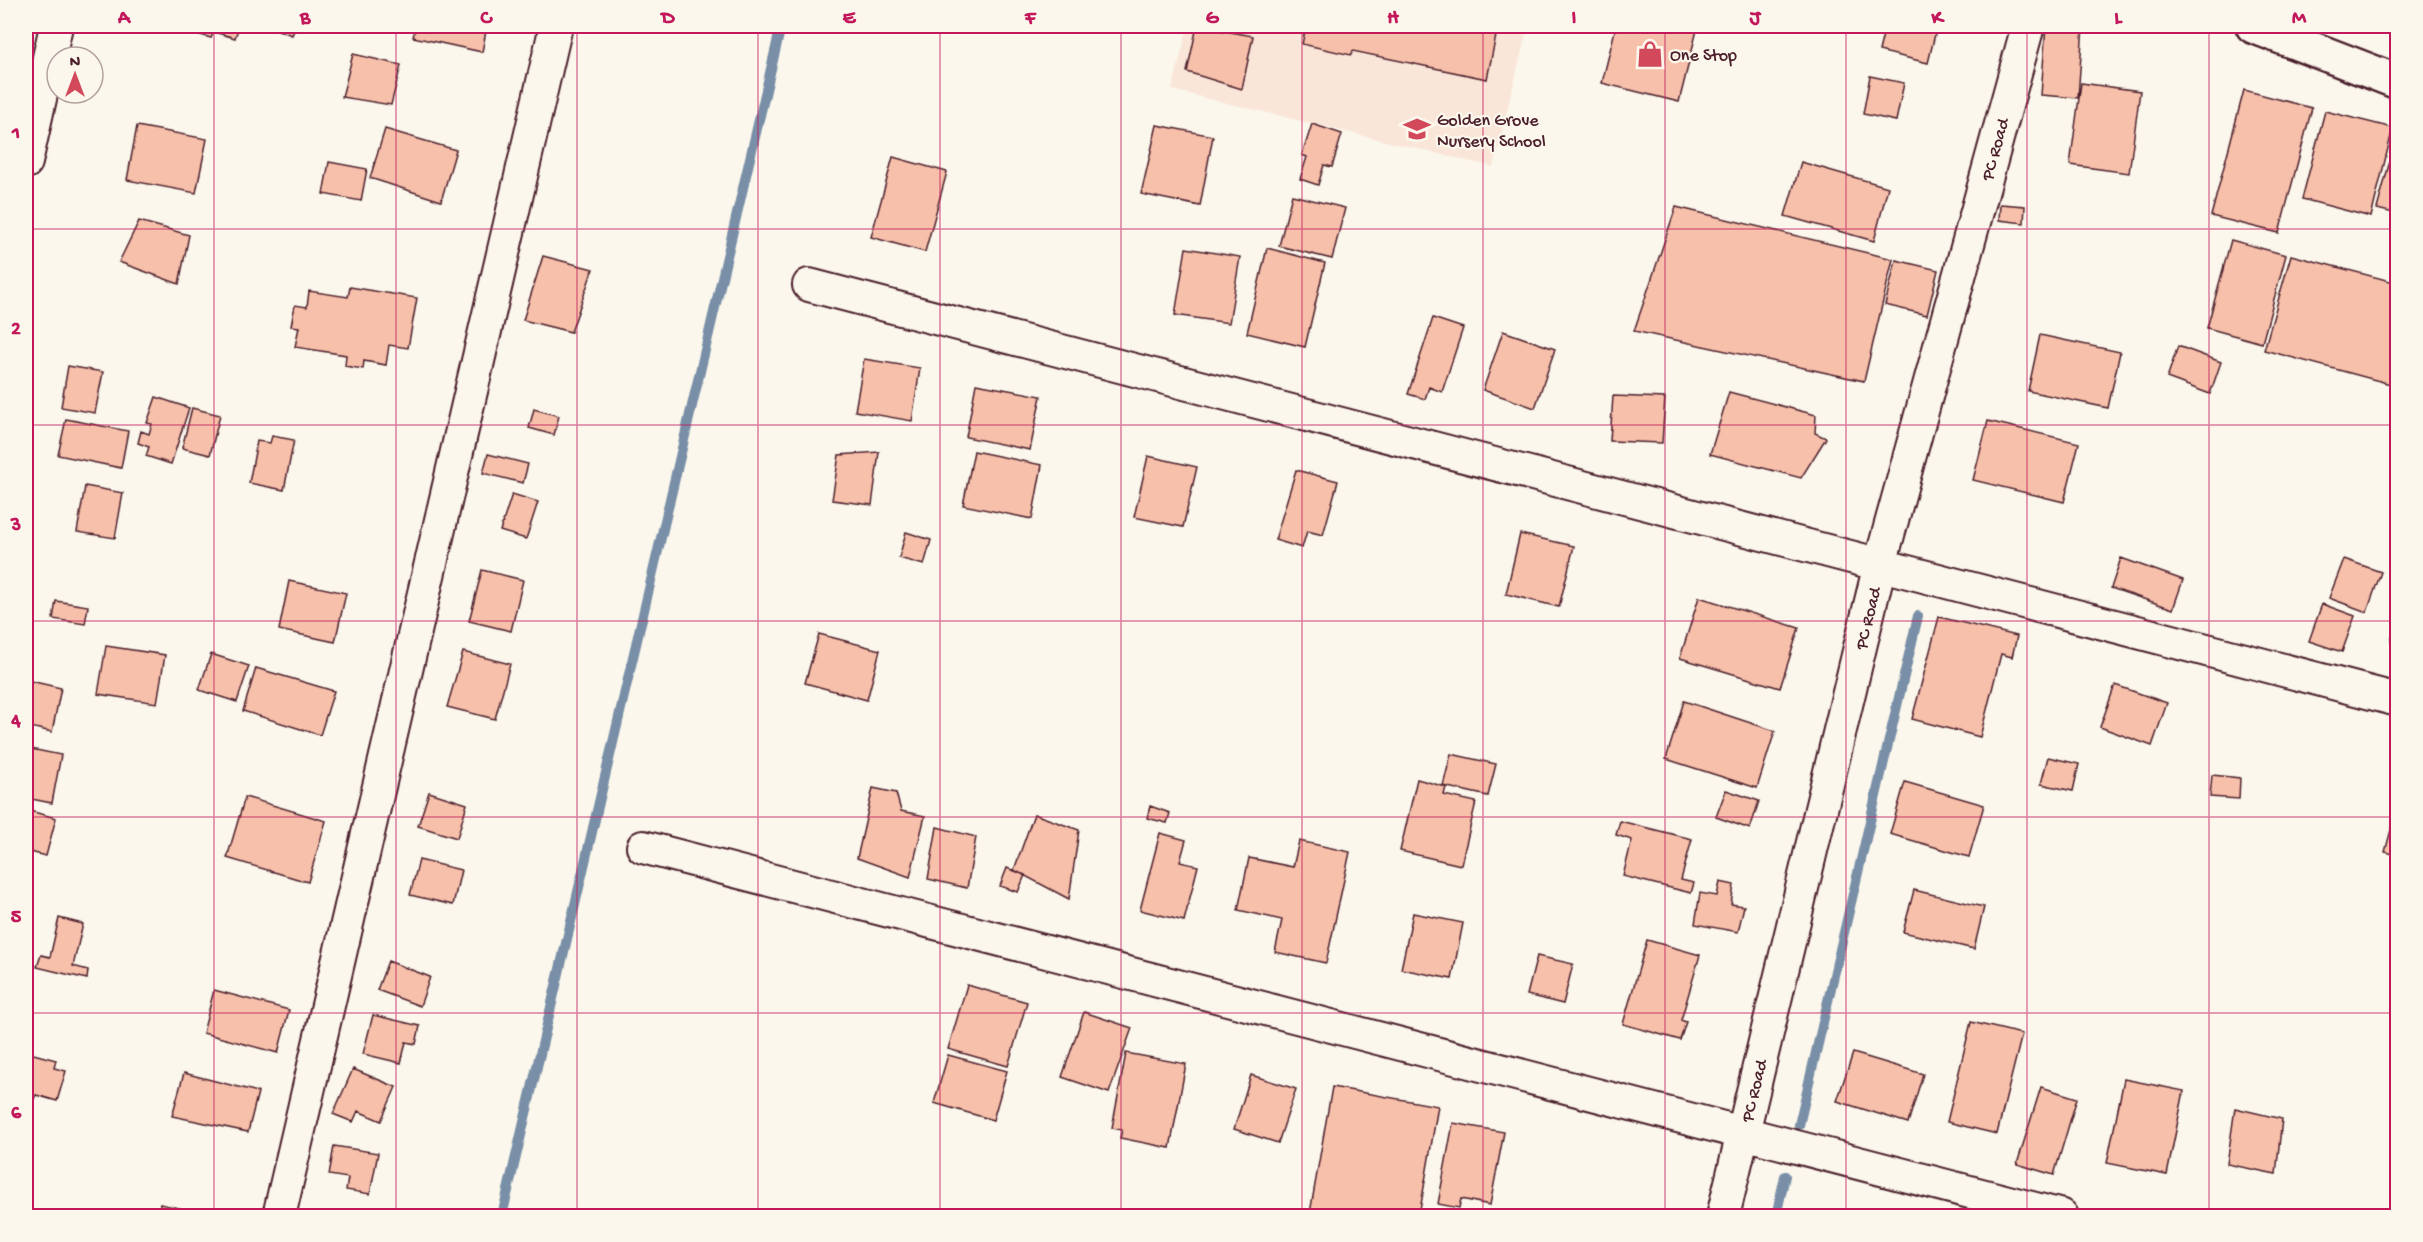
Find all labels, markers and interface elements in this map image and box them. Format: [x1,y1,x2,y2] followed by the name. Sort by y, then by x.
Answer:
[117,8,132,31] text: A
[299,8,311,31] text: B
[480,8,494,31] text: C
[659,8,675,31] text: D
[843,8,857,31] text: E
[1024,8,1037,31] text: F
[1206,8,1220,31] text: G
[1387,8,1399,31] text: H
[1572,8,1577,31] text: I
[1749,8,1762,31] text: J
[1930,8,1945,31] text: K
[2114,8,2123,31] text: L
[2292,8,2307,31] text: M
[1635,39,1665,69] shop icon: One Stop
[45,45,105,105] north arrow
[1670,46,1737,67] place label: One Stop
[70,54,81,73] text: N
[1437,111,1546,153] place label: Golden Grove Nursery School
[1402,114,1432,144] school or university icon: Golden Grove Nursery School
[1978,115,2015,184] street label: PC Road
[11,123,20,146] text: 1
[11,319,21,342] text: 2
[10,515,21,538] text: 3
[1852,584,1887,653] street label: PC Road
[10,711,21,734] text: 4
[11,907,22,930] text: 5
[1738,1057,1774,1125] street label: PC Road
[11,1103,22,1126] text: 6

